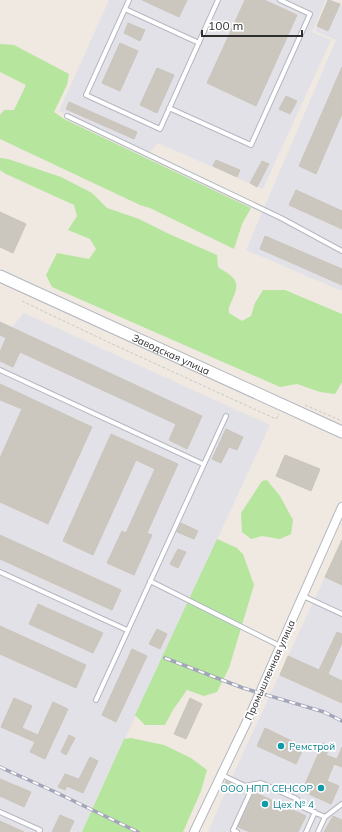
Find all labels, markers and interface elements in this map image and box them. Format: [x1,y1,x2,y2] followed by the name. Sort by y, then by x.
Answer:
[202,12,302,38] scale bar
[208,18,243,33] text: 100 m
[130,331,212,377] street label: Заводская улица
[242,618,298,722] street label: Промышленная улица
[289,740,335,753] place label: Ремстрой
[276,741,286,751] marker: Ремстрой
[220,782,313,795] place label: ООО НПП СЕНСОР
[316,783,326,793] marker: ООО НПП СЕНСОР
[273,798,314,811] place label: Цех № 4
[260,799,270,809] marker: Цех № 4

